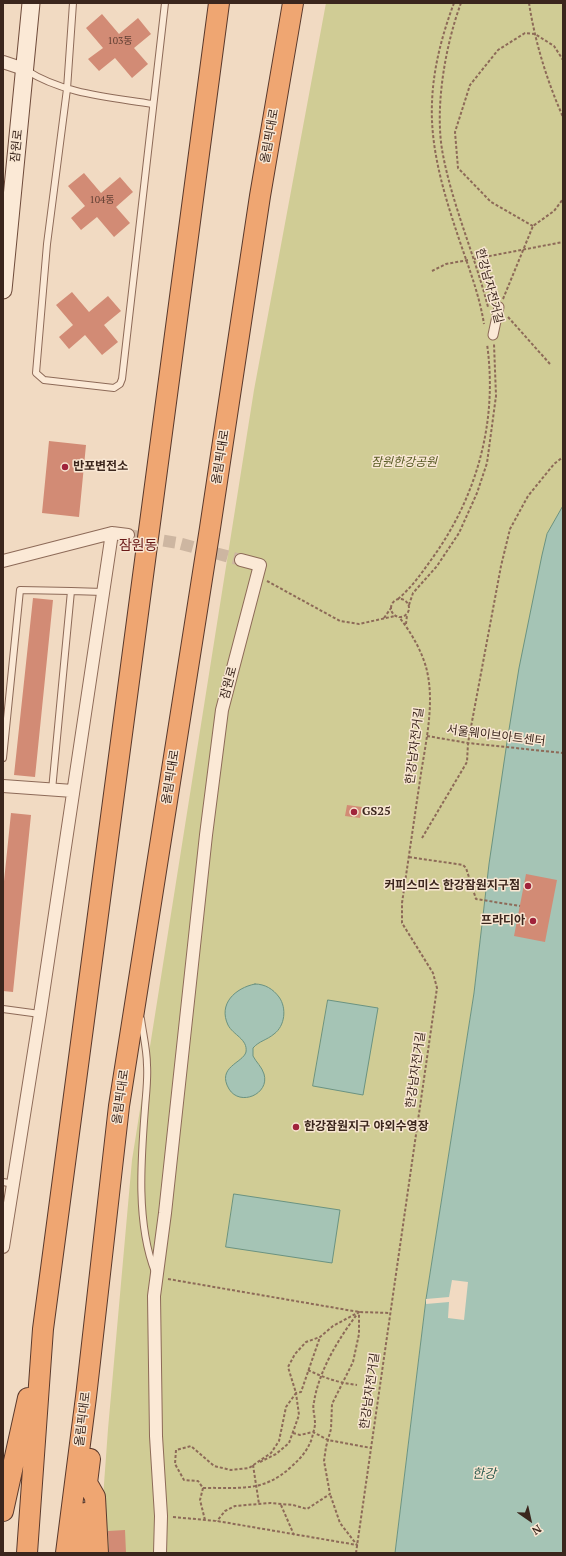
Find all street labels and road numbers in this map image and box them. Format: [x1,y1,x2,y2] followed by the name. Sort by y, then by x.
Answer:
[258,108,282,164] street label: 올림픽대로
[8,129,26,163] street label: 잠원로
[472,247,506,325] street label: 한강남자전거길
[210,429,232,485] street label: 올림픽대로
[218,665,240,701] street label: 잠원로
[403,707,427,785] street label: 한강남자전거길
[446,723,546,749] street label: 서울웨이브아트센터
[160,749,182,805] street label: 올림픽대로
[403,1031,429,1109] street label: 한강남자전거길
[110,1069,132,1125] street label: 올림픽대로
[357,1352,383,1430] street label: 한강남자전거길
[72,1391,94,1447] street label: 올림픽대로

